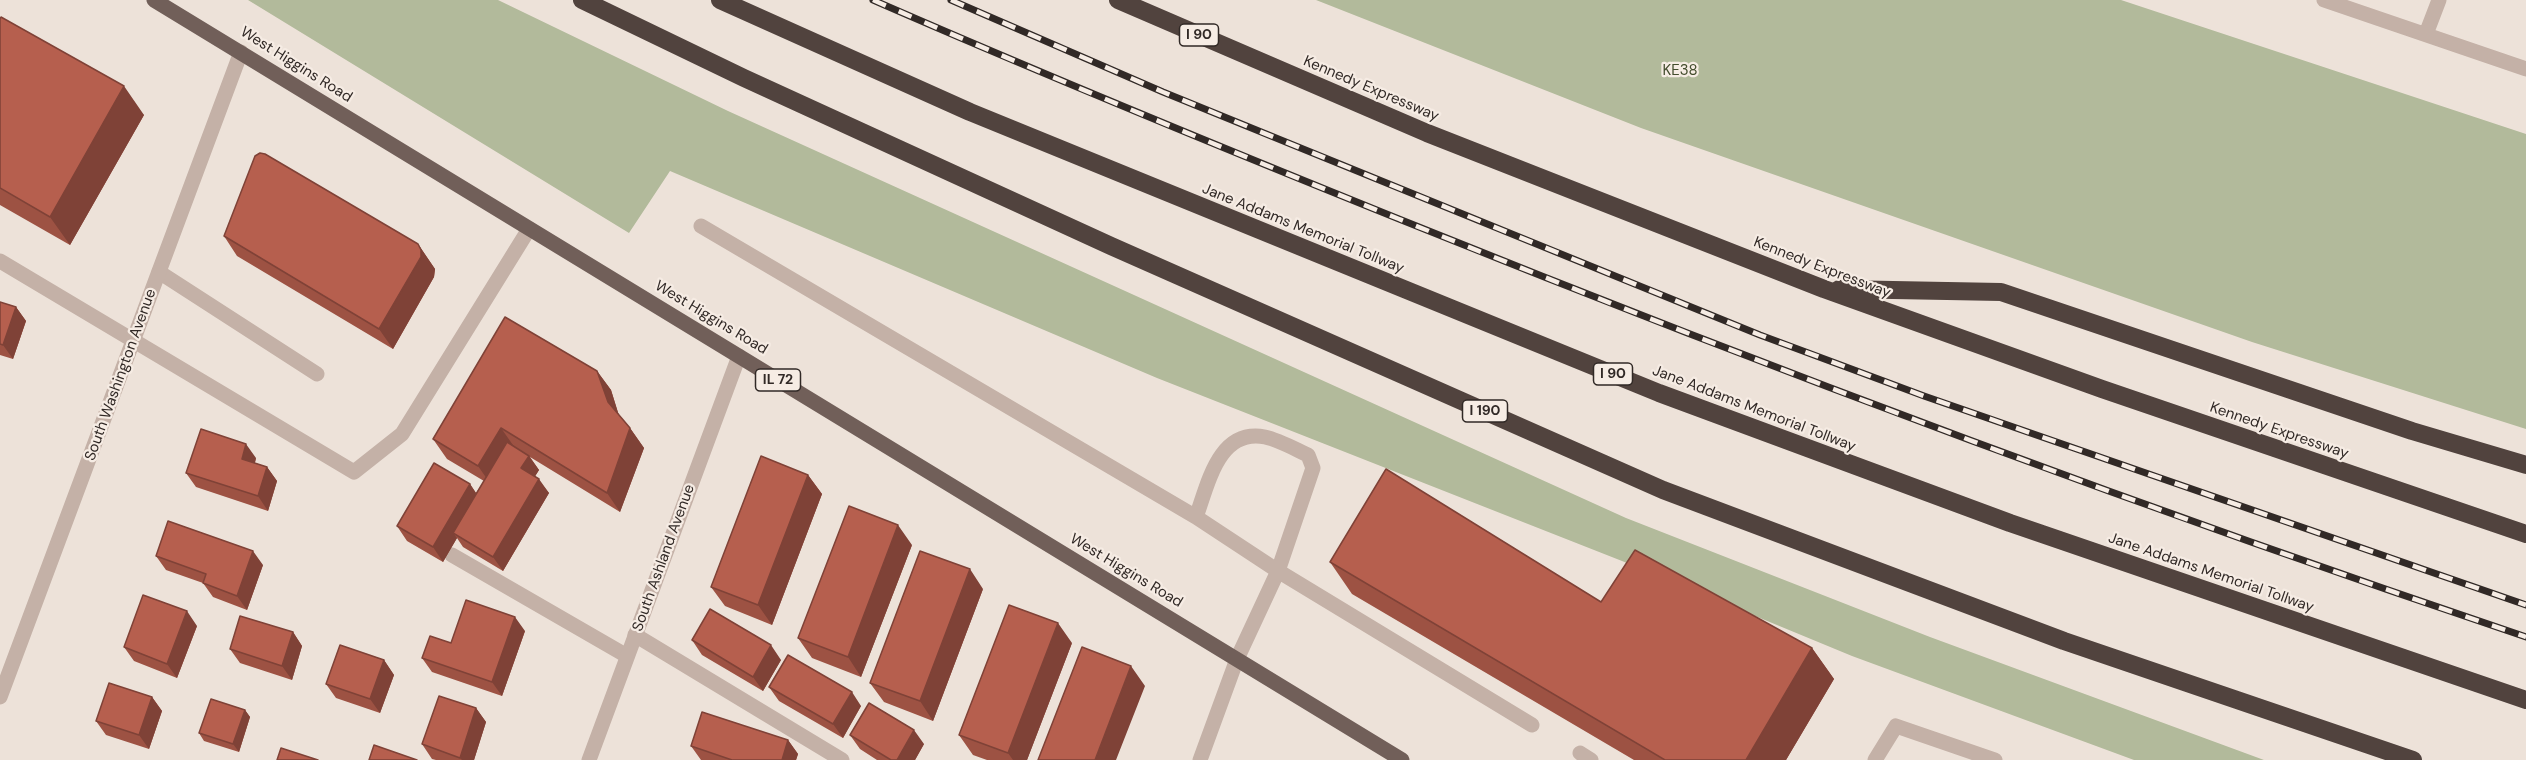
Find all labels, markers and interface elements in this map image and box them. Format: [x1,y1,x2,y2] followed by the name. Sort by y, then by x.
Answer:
[237,23,355,107] street label: West Higgins Road
[1180,24,1218,46] road number: I 90
[1300,52,1442,126] street label: Kennedy Expressway
[1662,62,1698,80] park label: KE38
[1199,180,1407,278] street label: Jane Addams Memorial Tollway
[1751,234,1893,302] street label: Kennedy Expressway
[651,277,771,359] street label: West Higgins Road
[82,287,160,463] street label: South Washington Avenue
[1650,362,1858,456] street label: Jane Addams Memorial Tollway
[1594,363,1632,385] road number: I 90
[756,369,800,391] road number: IL 72
[2207,399,2351,463] street label: Kennedy Expressway
[1462,400,1508,422] road number: I 190
[629,482,699,634] street label: South Ashland Avenue
[2106,529,2316,617] street label: Jane Addams Memorial Tollway
[1066,530,1186,612] street label: West Higgins Road

